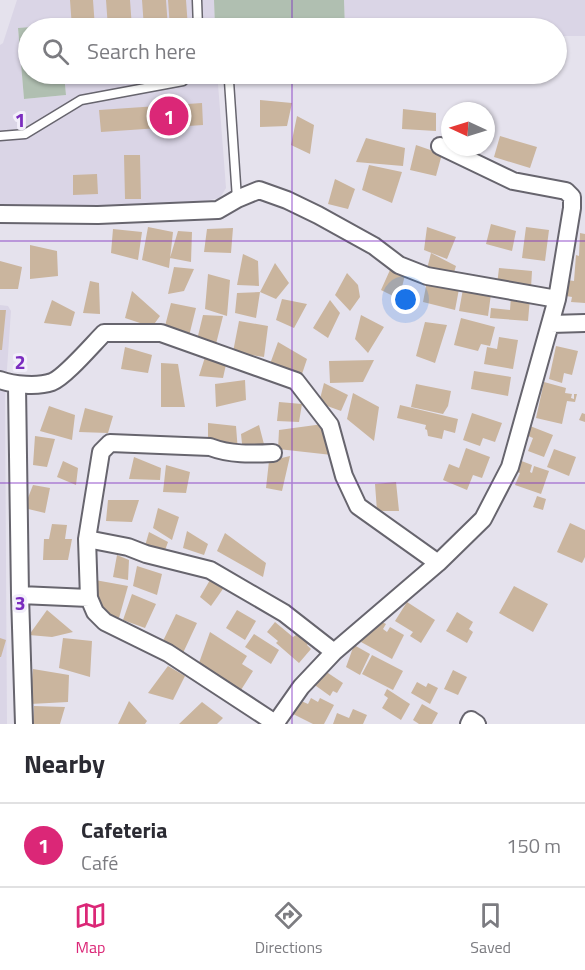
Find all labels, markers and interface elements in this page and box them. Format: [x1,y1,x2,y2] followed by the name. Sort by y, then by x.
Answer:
[18,18,567,84] search box
[87,34,196,68] text: Search here
[39,35,72,68] icon: search
[150,94,188,138] pin: 1
[441,102,495,156] north arrow
[14,104,26,135] text: 1
[391,285,420,314] your location
[14,346,26,377] text: 2
[14,587,26,618] text: 3
[24,744,105,783] text: Nearby
[81,813,168,847] text: Cafeteria
[38,830,49,861] text: 1
[506,830,561,861] text: 150 m
[81,847,118,878] text: Café
[74,899,107,959] tab: Map
[255,899,323,959] tab: Directions
[470,899,511,959] tab: Saved

